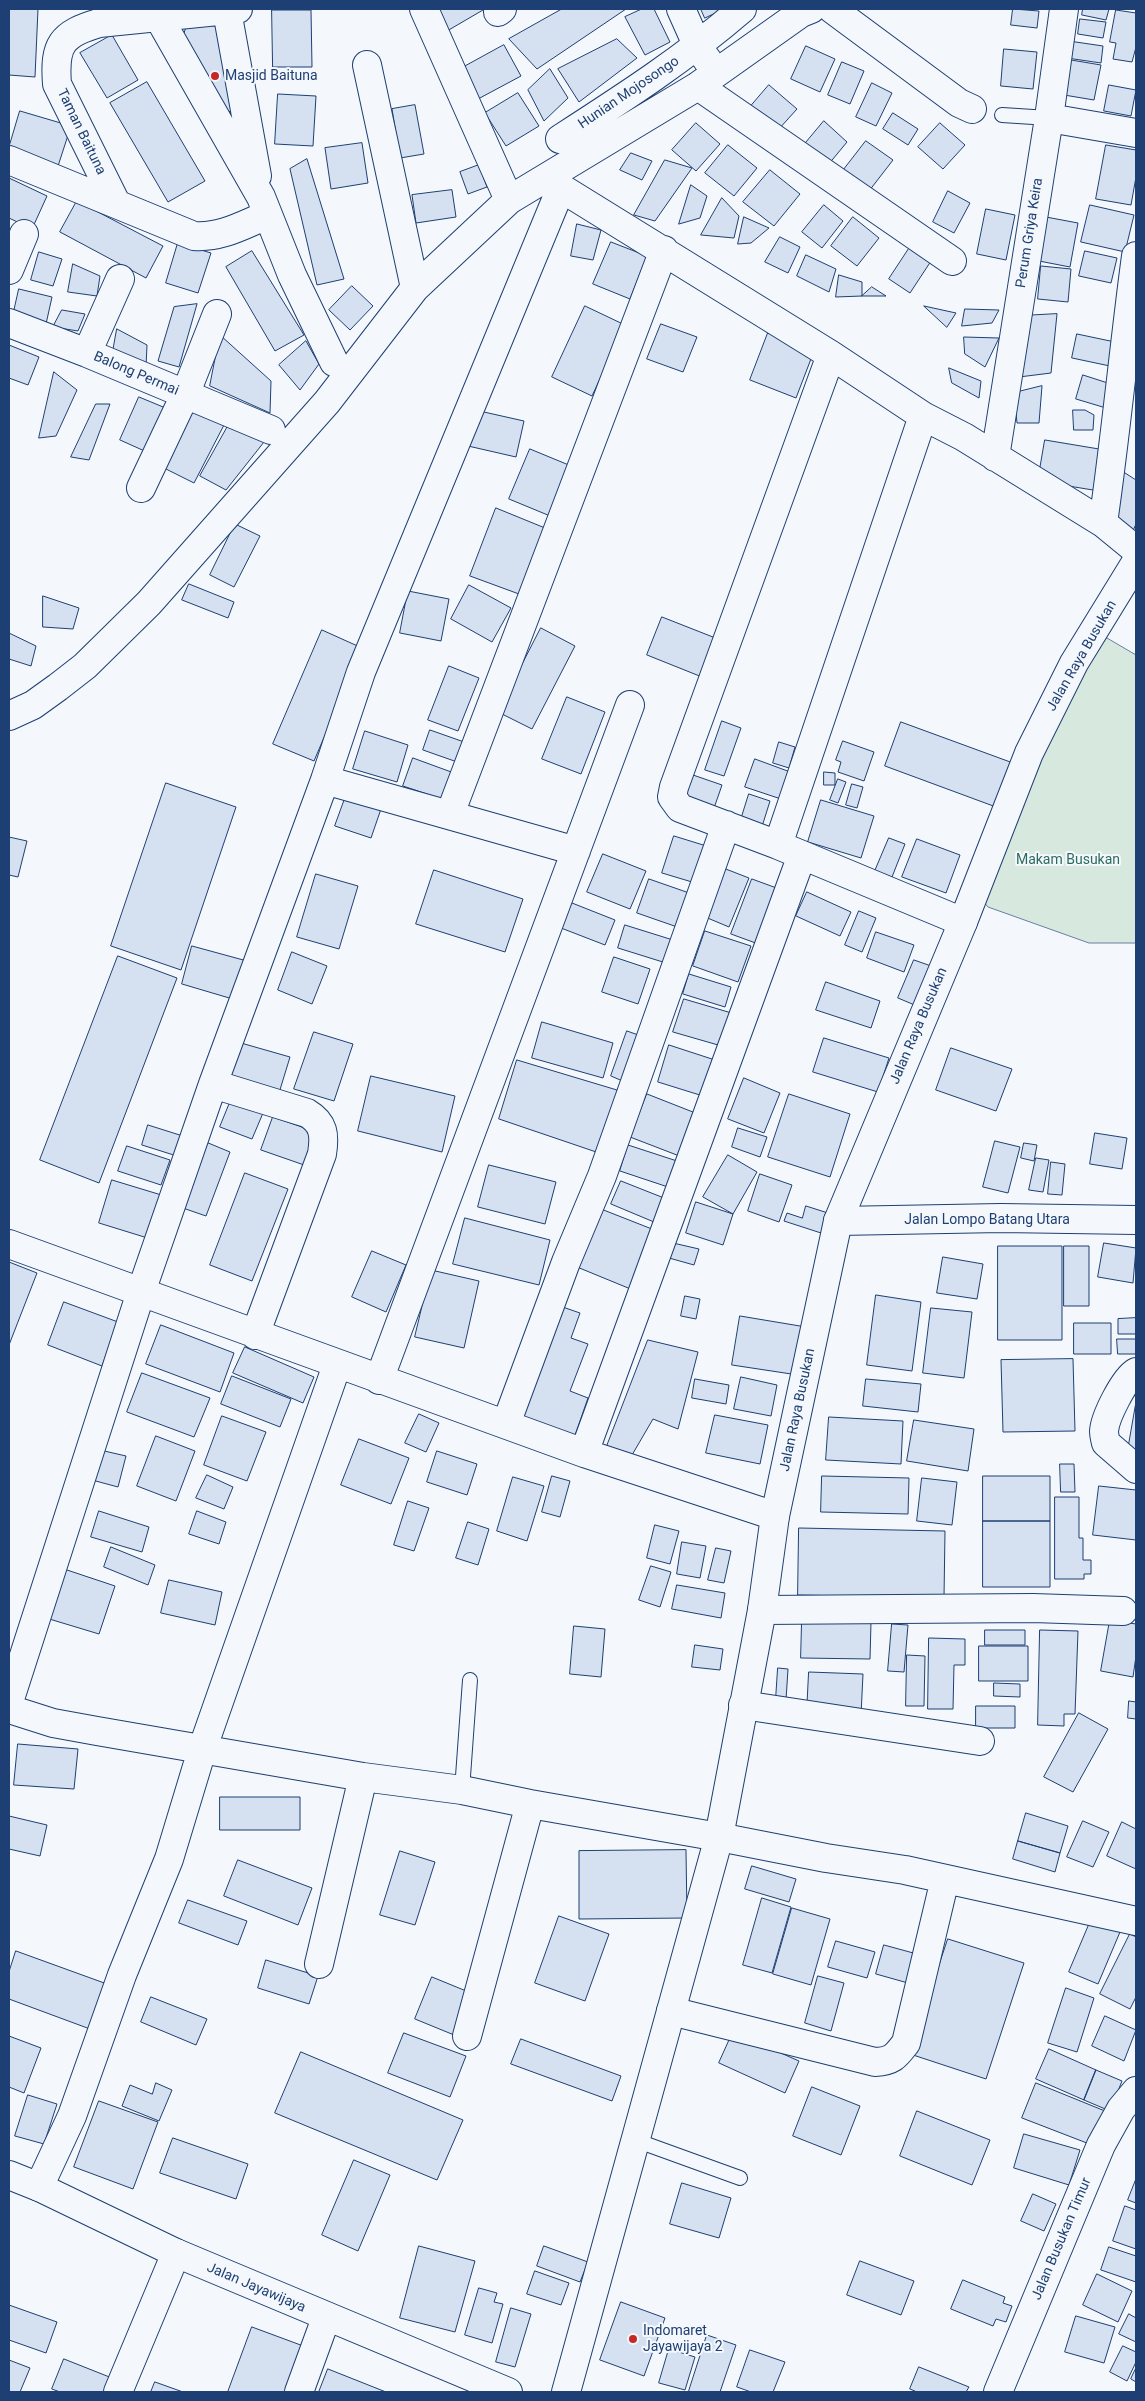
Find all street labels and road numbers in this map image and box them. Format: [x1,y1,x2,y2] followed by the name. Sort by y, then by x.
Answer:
[575,53,683,133] street label: Hunian Mojosongo
[53,86,109,178] street label: Taman Baituna
[1013,177,1047,289] street label: Perum Griya Keira
[91,348,181,400] street label: Balong Permai
[1043,598,1121,714] street label: Jalan Raya Busukan
[887,965,951,1087] street label: Jalan Raya Busukan
[904,1212,1070,1228] street label: Jalan Lompo Batang Utara
[777,1347,819,1473] street label: Jalan Raya Busukan
[1029,2175,1095,2303] street label: Jalan Busukan Timur
[204,2260,308,2316] street label: Jalan Jayawijaya

